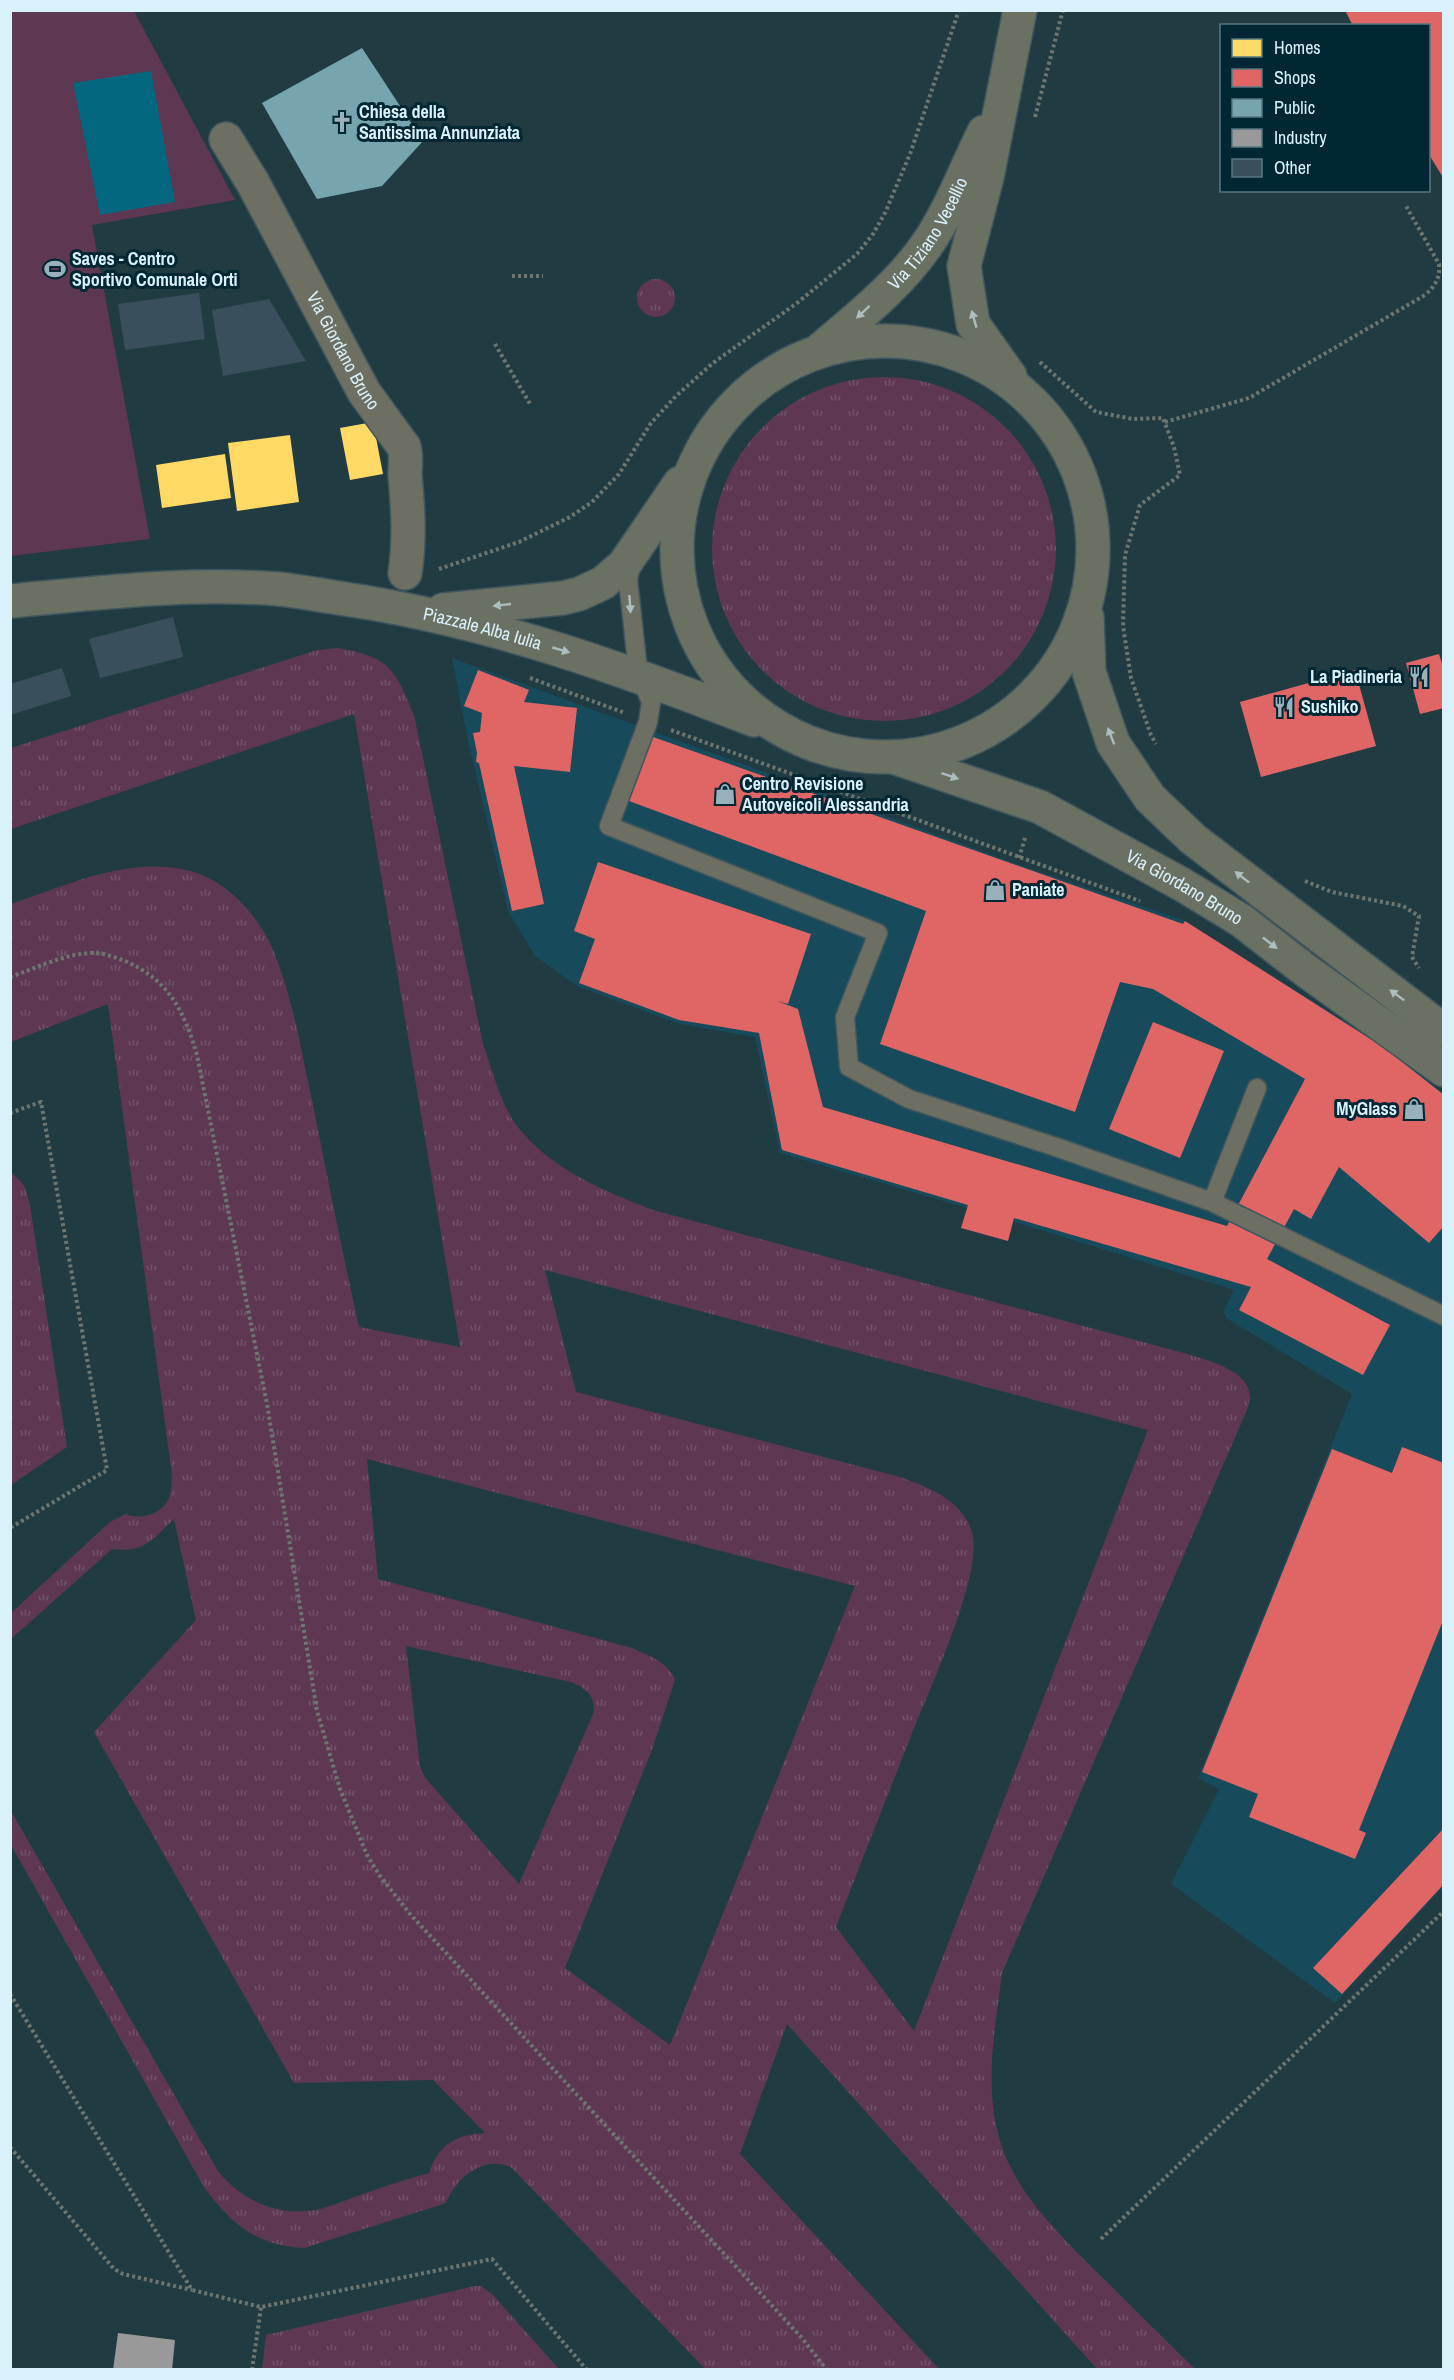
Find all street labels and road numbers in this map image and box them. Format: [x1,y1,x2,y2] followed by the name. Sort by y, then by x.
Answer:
[882,173,973,295] street label: Via Tiziano Vecellio
[301,287,386,415] street label: Via Giordano Bruno
[421,601,545,656] street label: Piazzale Alba Iulia
[1122,843,1248,931] street label: Via Giordano Bruno

